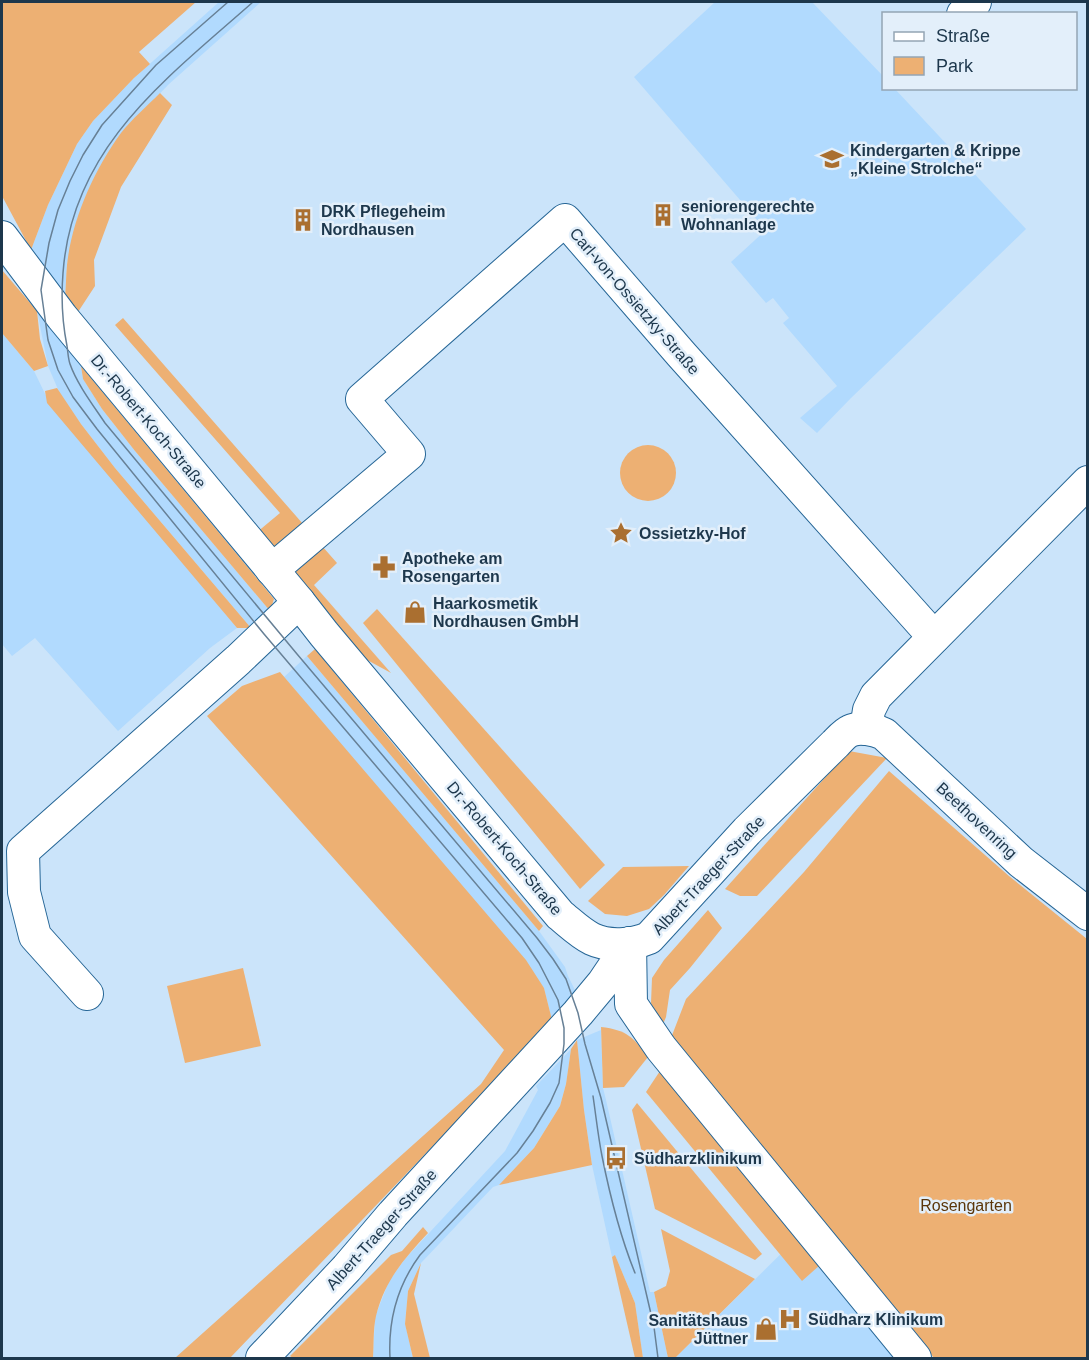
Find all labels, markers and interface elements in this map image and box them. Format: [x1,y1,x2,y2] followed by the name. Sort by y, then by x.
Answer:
[882,12,1077,90] legend
[936,26,990,46] text: Straße
[936,56,974,76] text: Park
[850,142,1021,177] place label: Kindergarten & Krippe „Kleine Strolche“
[819,146,845,172] school or university icon: Kindergarten & Krippe „Kleine Strolche“
[681,198,814,233] place label: seniorengerechte Wohnanlage
[650,202,676,228] building icon: seniorengerechte Wohnanlage
[321,203,445,238] place label: DRK Pflegeheim Nordhausen
[290,207,316,233] building icon: DRK Pflegeheim Nordhausen
[566,225,703,378] street label: Carl-von-Ossietzky-Straße
[88,351,209,492] street label: Dr.-Robert-Koch-Straße
[608,520,634,546] place icon: Ossietzky-Hof
[639,525,746,542] place label: Ossietzky-Hof
[402,550,502,585] place label: Apotheke am Rosengarten
[371,554,397,580] pharmacy icon: Apotheke am Rosengarten
[433,595,579,630] place label: Haarkosmetik Nordhausen GmbH
[402,599,428,625] shop icon: Haarkosmetik Nordhausen GmbH
[444,778,565,919] street label: Dr.-Robert-Koch-Straße
[933,779,1020,862] street label: Beethovenring
[649,812,768,938] street label: Albert-Traeger-Straße
[603,1145,629,1171] bus stop icon: Südharzklinikum
[634,1150,762,1167] place label: Südharzklinikum
[323,1166,440,1293] street label: Albert-Traeger-Straße
[920,1197,1012,1214] park label: Rosengarten
[777,1306,803,1332] hospital icon: Südharz Klinikum
[808,1311,943,1328] place label: Südharz Klinikum
[648,1312,748,1347] place label: Sanitätshaus Jüttner
[753,1316,779,1342] shop icon: Sanitätshaus Jüttner

